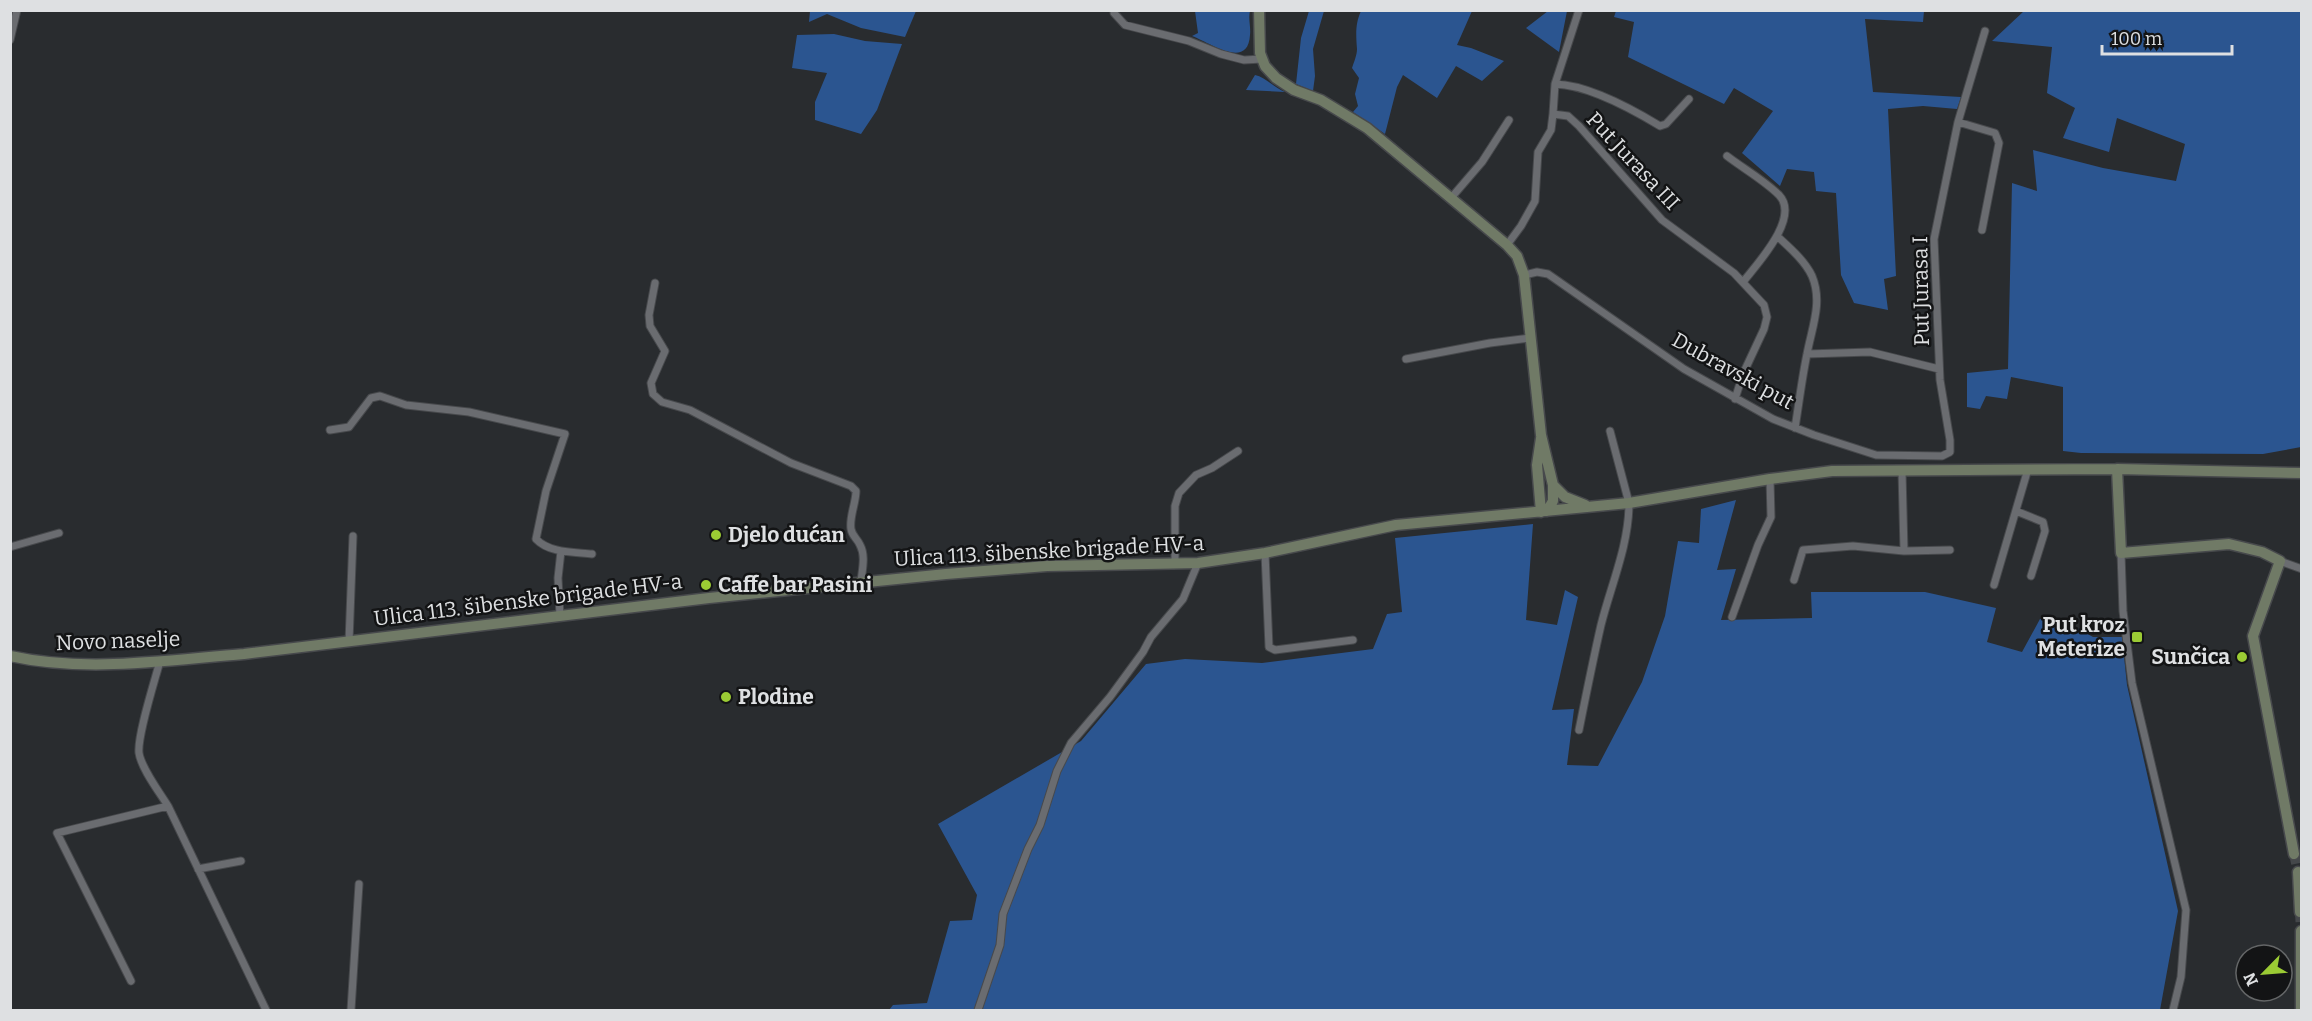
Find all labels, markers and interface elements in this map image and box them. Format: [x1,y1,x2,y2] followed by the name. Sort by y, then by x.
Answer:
[2102,18,2232,56] scale bar
[2111,28,2162,50] text: 100 m
[1581,107,1685,215] street label: Put Jurasa III
[1907,236,1935,346] street label: Put Jurasa I
[1667,327,1799,415] street label: Dubravski put
[728,522,845,548] place label: Djelo dućan
[709,528,723,542] marker: Djelo dućan
[893,530,1205,572] street label: Ulica 113. šibenske brigade HV-a
[372,568,684,632] street label: Ulica 113. šibenske brigade HV-a
[718,572,872,598] place label: Caffe bar Pasini
[699,578,713,592] marker: Caffe bar Pasini
[2037,612,2125,662] place label: Put kroz Meterize
[55,626,181,656] street label: Novo naselje
[2130,630,2144,644] marker: Put kroz Meterize
[2151,644,2230,670] place label: Sunčica
[2235,650,2249,664] marker: Sunčica
[738,684,814,710] place label: Plodine
[719,690,733,704] marker: Plodine
[2234,943,2294,1003] north arrow
[2240,970,2262,989] text: N

